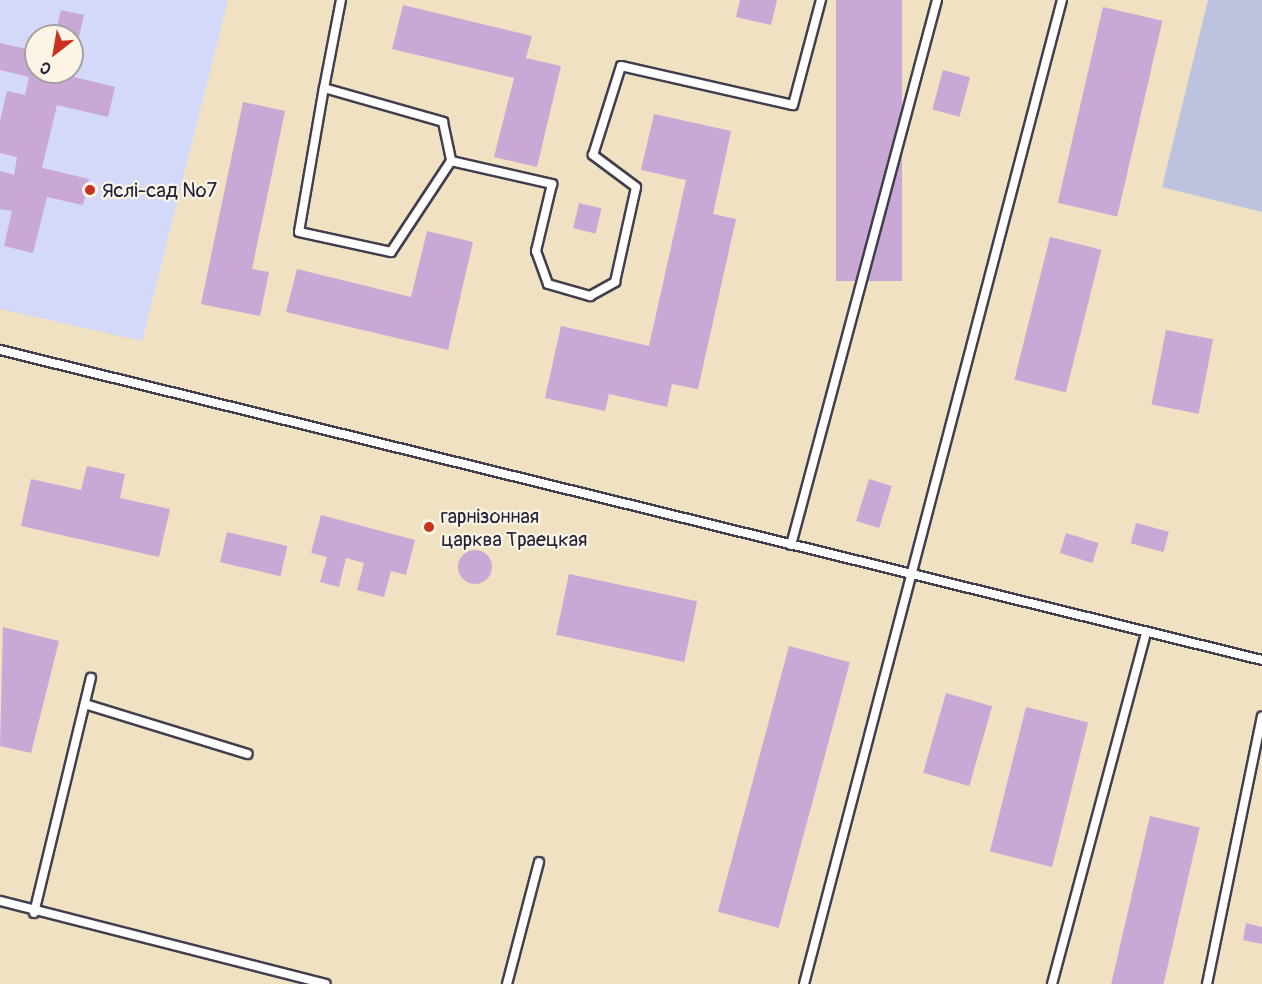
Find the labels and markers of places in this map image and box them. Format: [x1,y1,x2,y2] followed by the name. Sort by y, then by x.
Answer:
[102,178,217,202] place label: Яслі-сад №7
[83,183,97,197] marker: Яслі-сад №7
[441,504,587,551] place label: гарнізонная царква Траецкая
[422,520,436,534] marker: гарнізонная царква Траецкая

